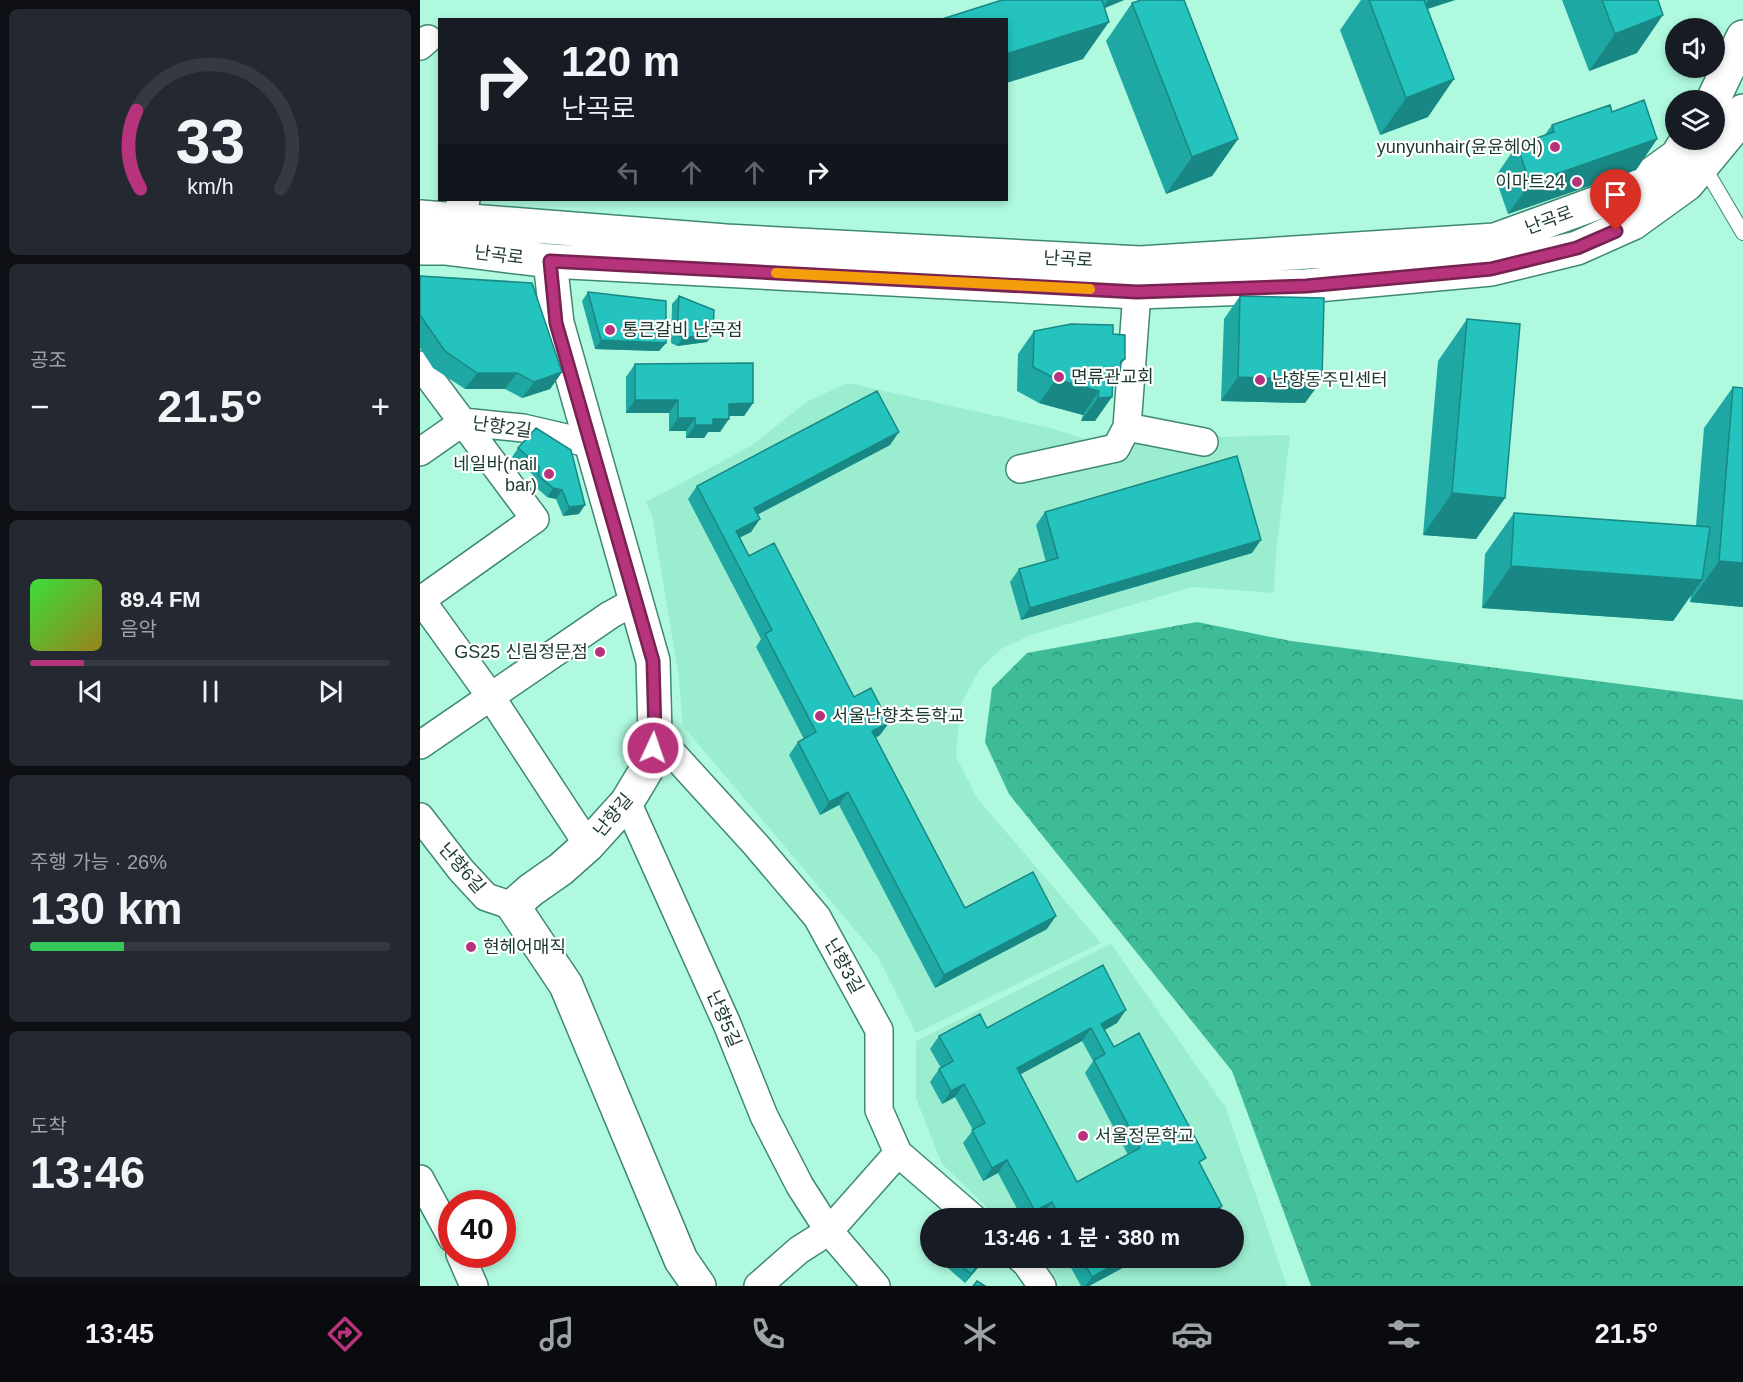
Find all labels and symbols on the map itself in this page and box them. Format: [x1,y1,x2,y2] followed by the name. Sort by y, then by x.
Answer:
[1377,137,1543,157] place label: yunyunhair(윤윤헤어)
[1548,140,1562,154] marker: yunyunhair(윤윤헤어)
[1590,169,1641,231] pin
[1495,172,1565,192] place label: 이마트24
[1570,175,1584,189] marker: 이마트24
[1522,202,1576,238] street label: 난곡로
[473,242,525,268] street label: 난곡로
[1043,248,1093,270] street label: 난곡로
[622,320,743,340] place label: 통큰갈비 난곡점
[603,323,617,337] marker: 통큰갈비 난곡점
[1071,367,1154,387] place label: 면류관교회
[1052,370,1066,384] marker: 면류관교회
[1272,370,1388,390] place label: 난향동주민센터
[1253,373,1267,387] marker: 난향동주민센터
[471,413,533,441] street label: 난향2길
[453,454,537,495] place label: 네일바(nail bar)
[542,467,556,481] marker: 네일바(nail bar)
[454,642,588,662] place label: GS25 신림정문점
[593,645,607,659] marker: GS25 신림정문점
[832,706,964,726] place label: 서울난향초등학교
[813,709,827,723] marker: 서울난향초등학교
[621,716,685,780] position arrow
[589,790,637,840] street label: 난향길
[435,839,489,897] street label: 난향6길
[821,935,867,997] street label: 난향3길
[483,937,566,957] place label: 현헤어매직
[464,940,478,954] marker: 현헤어매직
[703,988,745,1050] street label: 난향5길
[1095,1126,1194,1146] place label: 서울정문학교
[1076,1129,1090,1143] marker: 서울정문학교
[438,1190,516,1268] speed limit sign: 40

